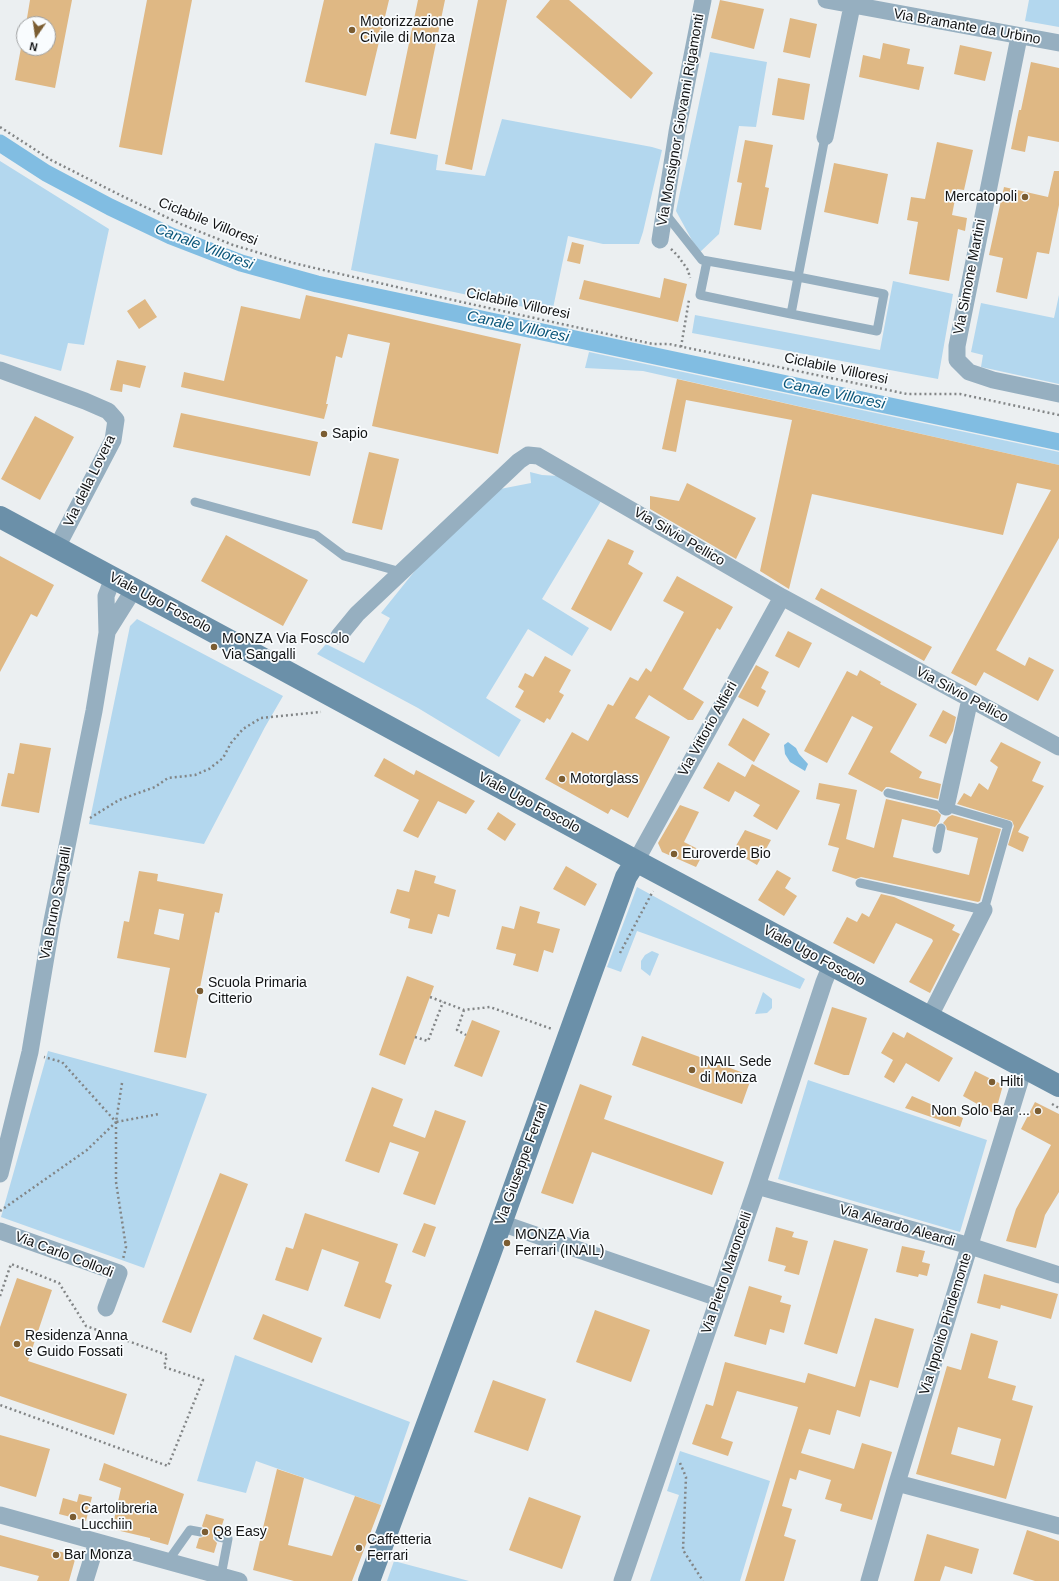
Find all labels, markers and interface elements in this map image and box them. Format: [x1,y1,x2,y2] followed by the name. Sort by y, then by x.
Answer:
[892,6,1042,48] street label: Via Bramante da Urbino
[654,13,708,227] street label: Via Monsignor Giovanni Rigamonti
[360,14,455,46] place label: Motorizzazione Civile di Monza
[16,16,56,56] north arrow
[347,25,357,35] marker: Motorizzazione Civile di Monza
[28,40,39,53] text: N
[945,189,1017,205] place label: Mercatopoli
[1020,192,1030,202] marker: Mercatopoli
[156,194,260,250] street label: Ciclabile Villoresi
[951,218,989,336] street label: Via Simone Martini
[152,220,256,274] water label: Canale Villoresi
[465,285,571,323] street label: Ciclabile Villoresi
[465,307,571,347] water label: Canale Villoresi
[783,350,889,388] street label: Ciclabile Villoresi
[781,374,887,414] water label: Canale Villoresi
[332,426,368,442] place label: Sapio
[319,429,329,439] marker: Sapio
[60,432,120,530] street label: Via della Lovera
[630,504,728,570] street label: Via Silvio Pellico
[106,569,214,637] street label: Viale Ugo Foscolo
[222,631,349,664] place label: MONZA Via Foscolo Via Sangalli
[209,642,219,652] marker: MONZA Via Foscolo Via Sangalli
[913,664,1011,726] street label: Via Silvio Pellico
[675,679,741,779] street label: Via Vittorio Alfieri
[475,769,583,837] street label: Viale Ugo Foscolo
[570,771,638,787] place label: Motorglass
[557,774,567,784] marker: Motorglass
[37,845,75,961] street label: Via Bruno Sangalli
[682,846,771,862] place label: Euroverde Bio
[669,849,679,859] marker: Euroverde Bio
[760,922,868,990] street label: Viale Ugo Foscolo
[208,975,307,1008] place label: Scuola Primaria Citterio
[195,986,205,996] marker: Scuola Primaria Citterio
[700,1054,772,1086] place label: INAIL Sede di Monza
[687,1065,697,1075] marker: INAIL Sede di Monza
[1000,1074,1023,1090] place label: Hilti
[987,1077,997,1087] marker: Hilti
[492,1101,552,1227] street label: Via Giuseppe Ferrari
[931,1103,1030,1119] place label: Non Solo Bar ...
[1033,1106,1043,1116] marker: Non Solo Bar ...
[837,1201,957,1251] street label: Via Aleardo Aleardi
[698,1210,756,1336] street label: Via Pietro Maroncelli
[515,1227,604,1260] place label: MONZA Via Ferrari (INAIL)
[12,1229,116,1281] street label: Via Carlo Collodi
[502,1238,512,1248] marker: MONZA Via Ferrari (INAIL)
[916,1251,976,1397] street label: Via Ippolito Pindemonte
[25,1328,128,1360] place label: Residenza Anna e Guido Fossati
[12,1339,22,1349] marker: Residenza Anna e Guido Fossati
[81,1501,157,1534] place label: Cartolibreria Lucchiin
[68,1512,78,1522] marker: Cartolibreria Lucchiin
[213,1524,267,1540] place label: Q8 Easy
[200,1527,210,1537] marker: Q8 Easy
[367,1532,431,1564] place label: Caffetteria Ferrari
[354,1543,364,1553] marker: Caffetteria Ferrari
[64,1547,132,1563] place label: Bar Monza
[51,1550,61,1560] marker: Bar Monza

